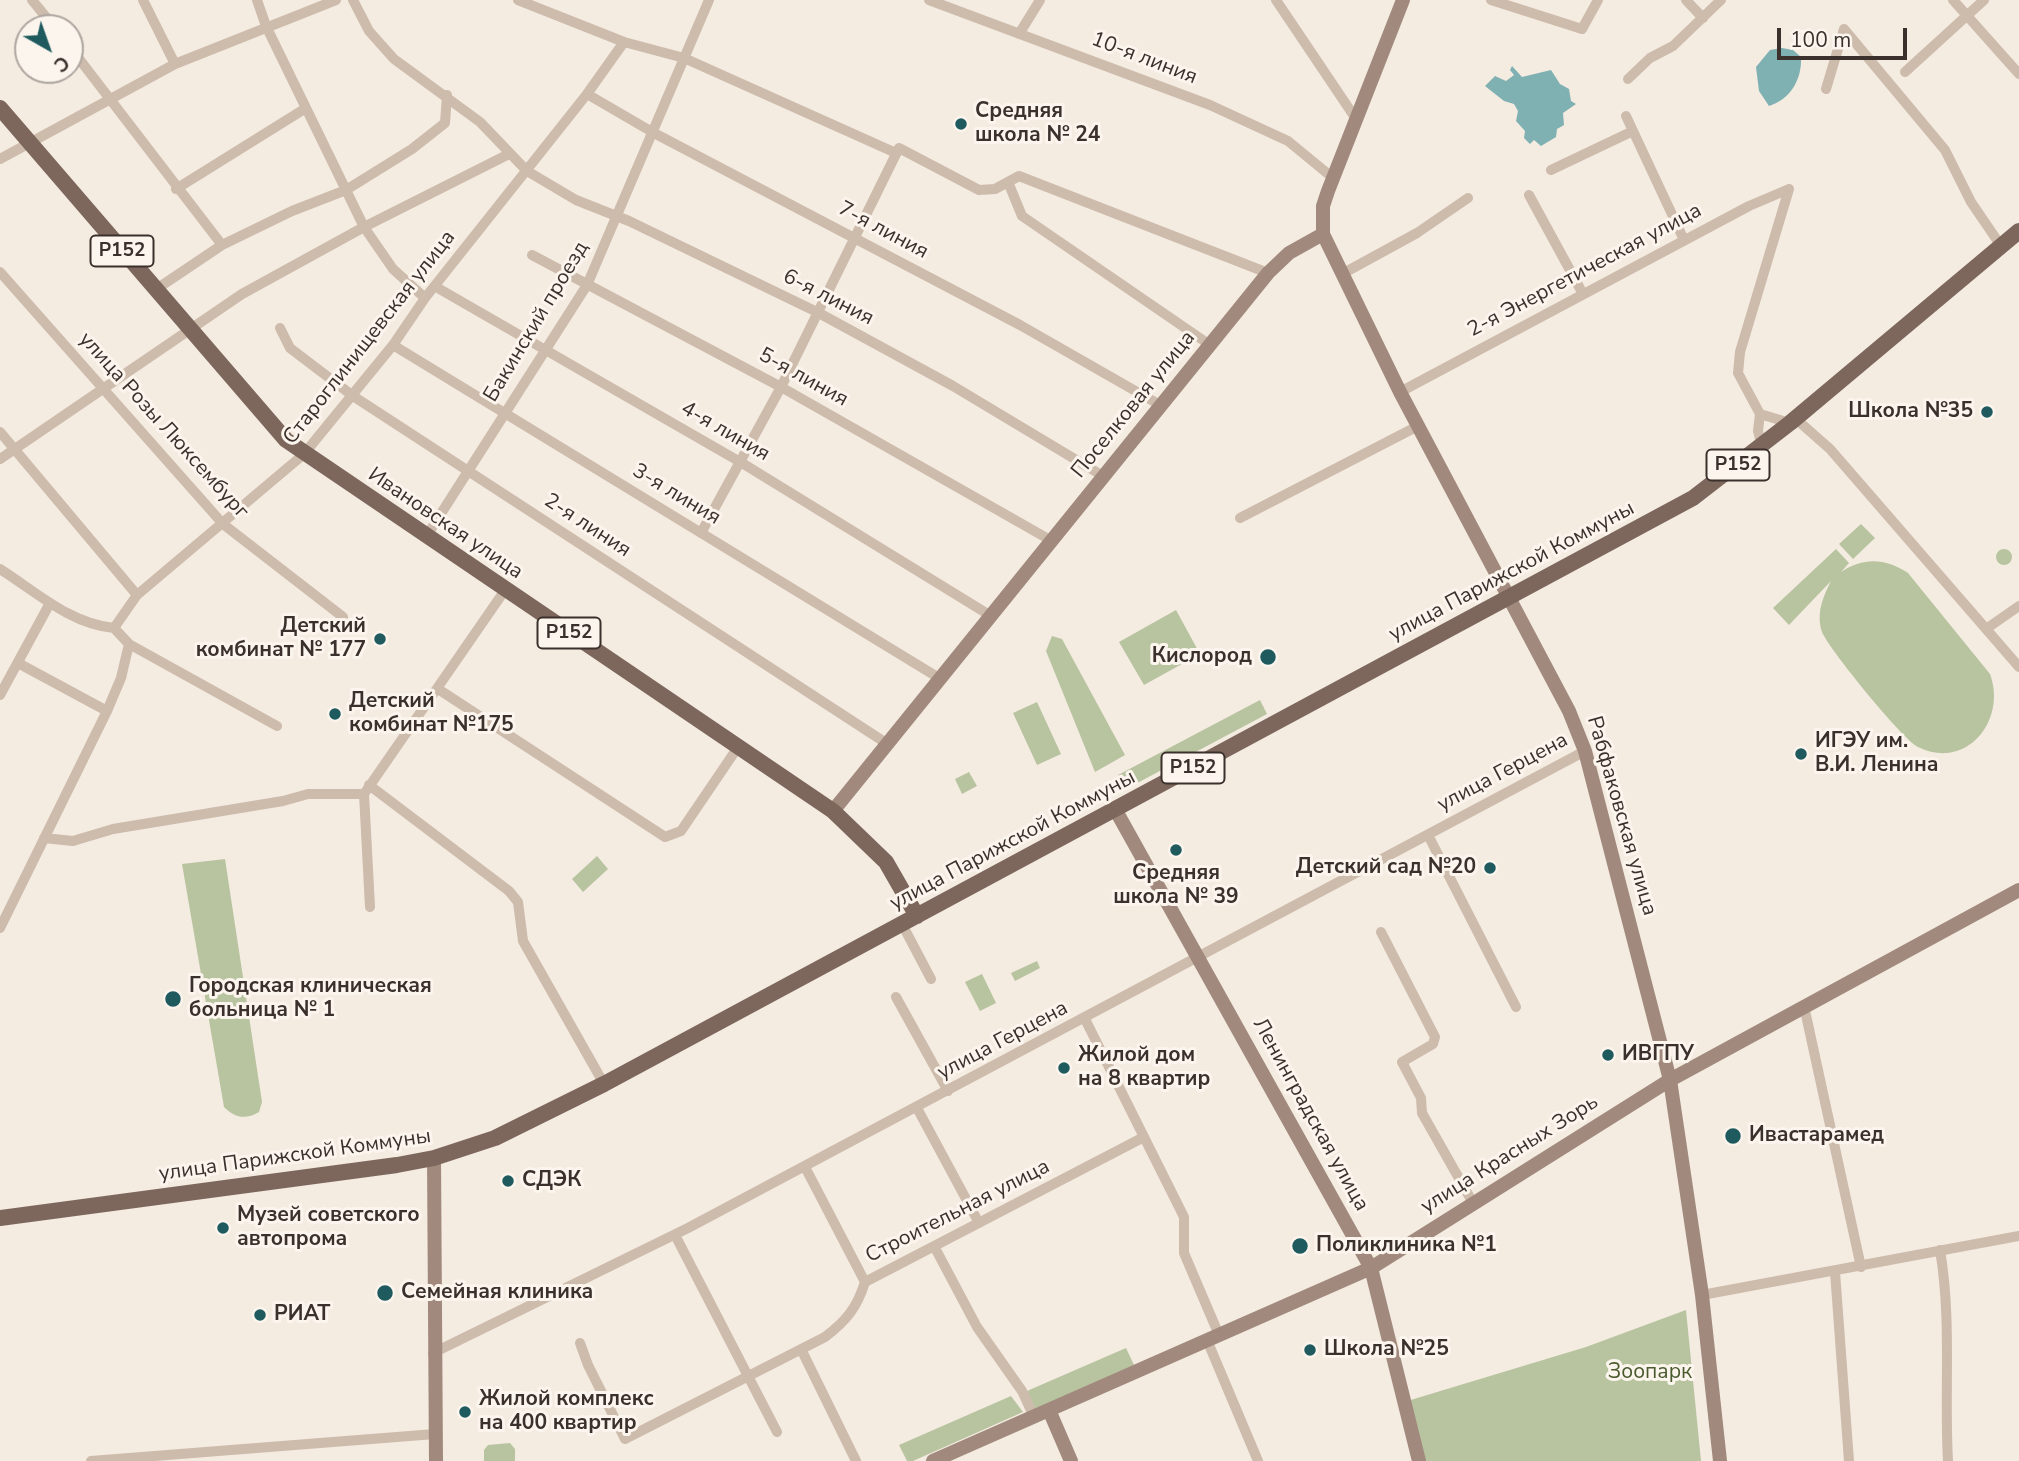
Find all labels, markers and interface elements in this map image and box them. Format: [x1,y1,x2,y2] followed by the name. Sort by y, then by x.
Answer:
[14,14,84,84] north arrow
[1781,14,1910,58] scale bar
[1790,26,1851,54] text: 100 m
[1088,27,1200,91] street label: 10-я линия
[48,49,75,78] text: С
[975,99,1100,149] place label: Средняя школа № 24
[953,116,969,132] marker: Средняя школа № 24
[834,197,932,265] street label: 7-я линия
[1464,199,1706,343] street label: 2-я Энергетическая улица
[279,226,461,450] street label: Староглинищевская улица
[90,235,154,266] road number: Р152
[479,237,595,407] street label: Бакинский проезд
[778,264,878,332] street label: 6-я линия
[1067,326,1201,484] street label: Поселковая улица
[73,328,253,524] street label: улица Розы Люксембург
[754,343,852,413] street label: 5-я линия
[676,396,774,468] street label: 4-я линия
[1848,399,1973,425] place label: Школа №35
[1979,404,1995,420] marker: Школа №35
[1706,450,1770,480] road number: Р152
[627,459,725,531] street label: 3-я линия
[363,463,527,585] street label: Ивановская улица
[539,489,635,563] street label: 2-я линия
[1385,496,1639,648] street label: улица Парижской Коммуны
[196,614,366,664] place label: Детский комбинат № 177
[538,618,600,648] road number: Р152
[372,631,388,647] marker: Детский комбинат № 177
[1152,644,1252,670] place label: Кислород
[1258,647,1278,667] marker: Кислород
[349,689,514,739] place label: Детский комбинат №175
[327,706,343,722] marker: Детский комбинат №175
[1580,713,1662,919] street label: Рабфаковская улица
[1433,728,1573,818] street label: улица Герцена
[1815,729,1939,779] place label: ИГЭУ им. В.И. Ленина
[1793,746,1809,762] marker: ИГЭУ им. В.И. Ленина
[1162,752,1224,783] road number: Р152
[886,765,1140,917] street label: улица Парижской Коммуны
[1168,842,1184,858] marker: Средняя школа № 39
[1296,855,1476,881] place label: Детский сад №20
[1482,860,1498,876] marker: Детский сад №20
[1113,861,1239,911] place label: Средняя школа № 39
[189,974,432,1024] place label: Городская клиническая больница № 1
[163,989,183,1009] marker: Городская клиническая больница № 1
[933,996,1073,1086] street label: улица Герцена
[1246,1014,1374,1216] street label: Ленинградская улица
[1622,1042,1694,1068] place label: ИВГПУ
[1078,1043,1210,1093] place label: Жилой дом на 8 квартир
[1600,1047,1616,1063] marker: ИВГПУ
[1056,1060,1072,1076] marker: Жилой дом на 8 квартир
[1417,1090,1603,1220] street label: улица Красных Зорь
[1749,1123,1884,1149] place label: Ивастарамед
[157,1124,433,1188] street label: улица Парижской Коммуны
[1723,1126,1743,1146] marker: Ивастарамед
[862,1155,1054,1269] street label: Строительная улица
[522,1168,581,1194] place label: СДЭК
[500,1173,516,1189] marker: СДЭК
[237,1203,420,1253] place label: Музей советского автопрома
[215,1220,231,1236] marker: Музей советского автопрома
[1316,1233,1497,1259] place label: Поликлиника №1
[1290,1236,1310,1256] marker: Поликлиника №1
[401,1280,593,1306] place label: Семейная клиника
[375,1283,395,1303] marker: Семейная клиника
[274,1302,330,1328] place label: РИАТ
[252,1307,268,1323] marker: РИАТ
[1324,1337,1449,1363] place label: Школа №25
[1302,1342,1318,1358] marker: Школа №25
[1608,1360,1692,1386] park label: Зоопарк
[479,1387,654,1437] place label: Жилой комплекс на 400 квартир
[457,1404,473,1420] marker: Жилой комплекс на 400 квартир

